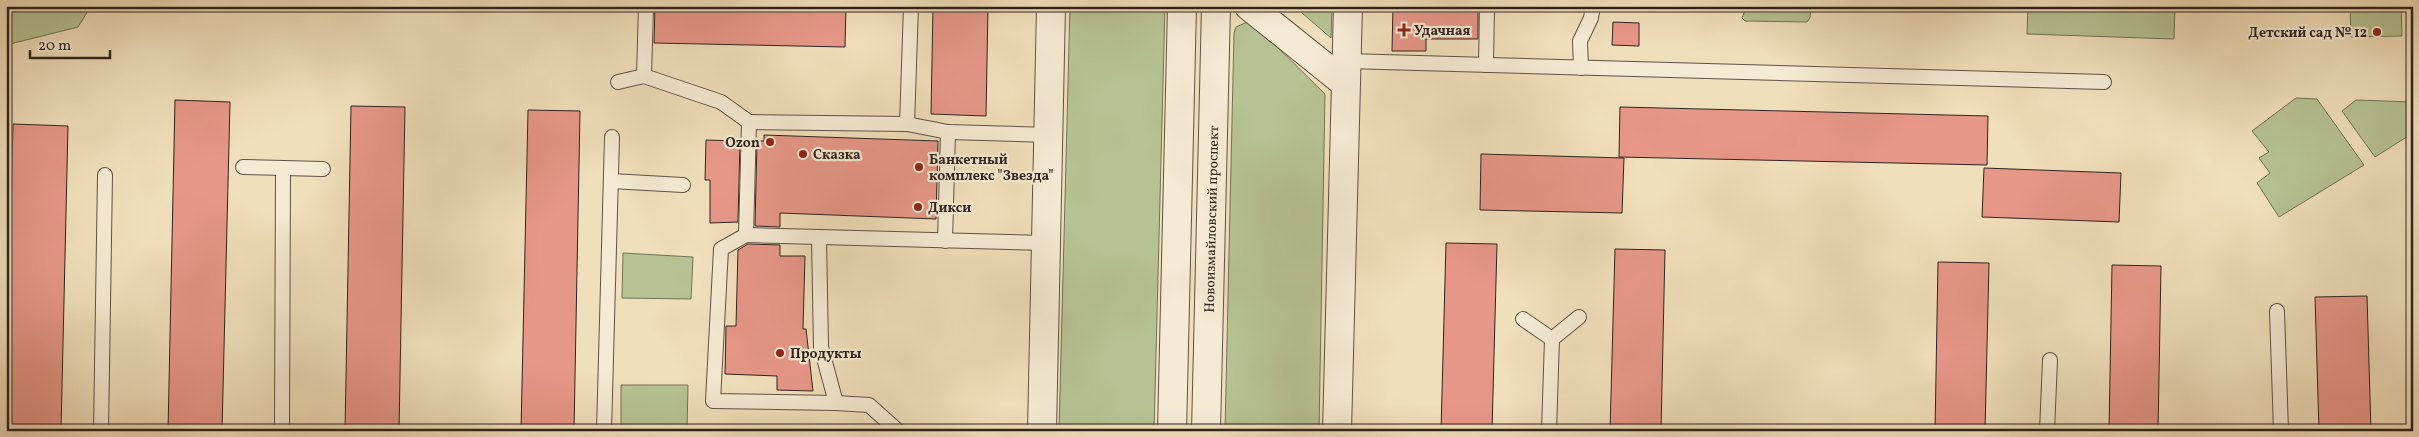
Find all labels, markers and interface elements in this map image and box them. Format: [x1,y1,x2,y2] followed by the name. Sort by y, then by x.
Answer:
[1414,22,1471,41] place label: Удачная
[1398,24,1410,36] marker: Удачная
[2248,24,2367,43] place label: Детский сад № 12
[2371,26,2383,38] marker: Детский сад № 12
[30,28,110,60] scale bar
[38,36,71,57] text: 20 m
[1201,125,1224,313] street label: Новоизмайловский проспект
[725,134,760,153] place label: Ozon
[764,136,776,148] marker: Ozon
[813,146,861,165] place label: Сказка
[797,148,809,160] marker: Сказка
[929,151,1054,186] place label: Банкетный комплекс "Звезда"
[913,161,925,173] marker: Банкетный комплекс "Звезда"
[928,199,971,218] place label: Дикси
[912,201,924,213] marker: Дикси
[790,345,862,364] place label: Продукты
[774,347,786,359] marker: Продукты

